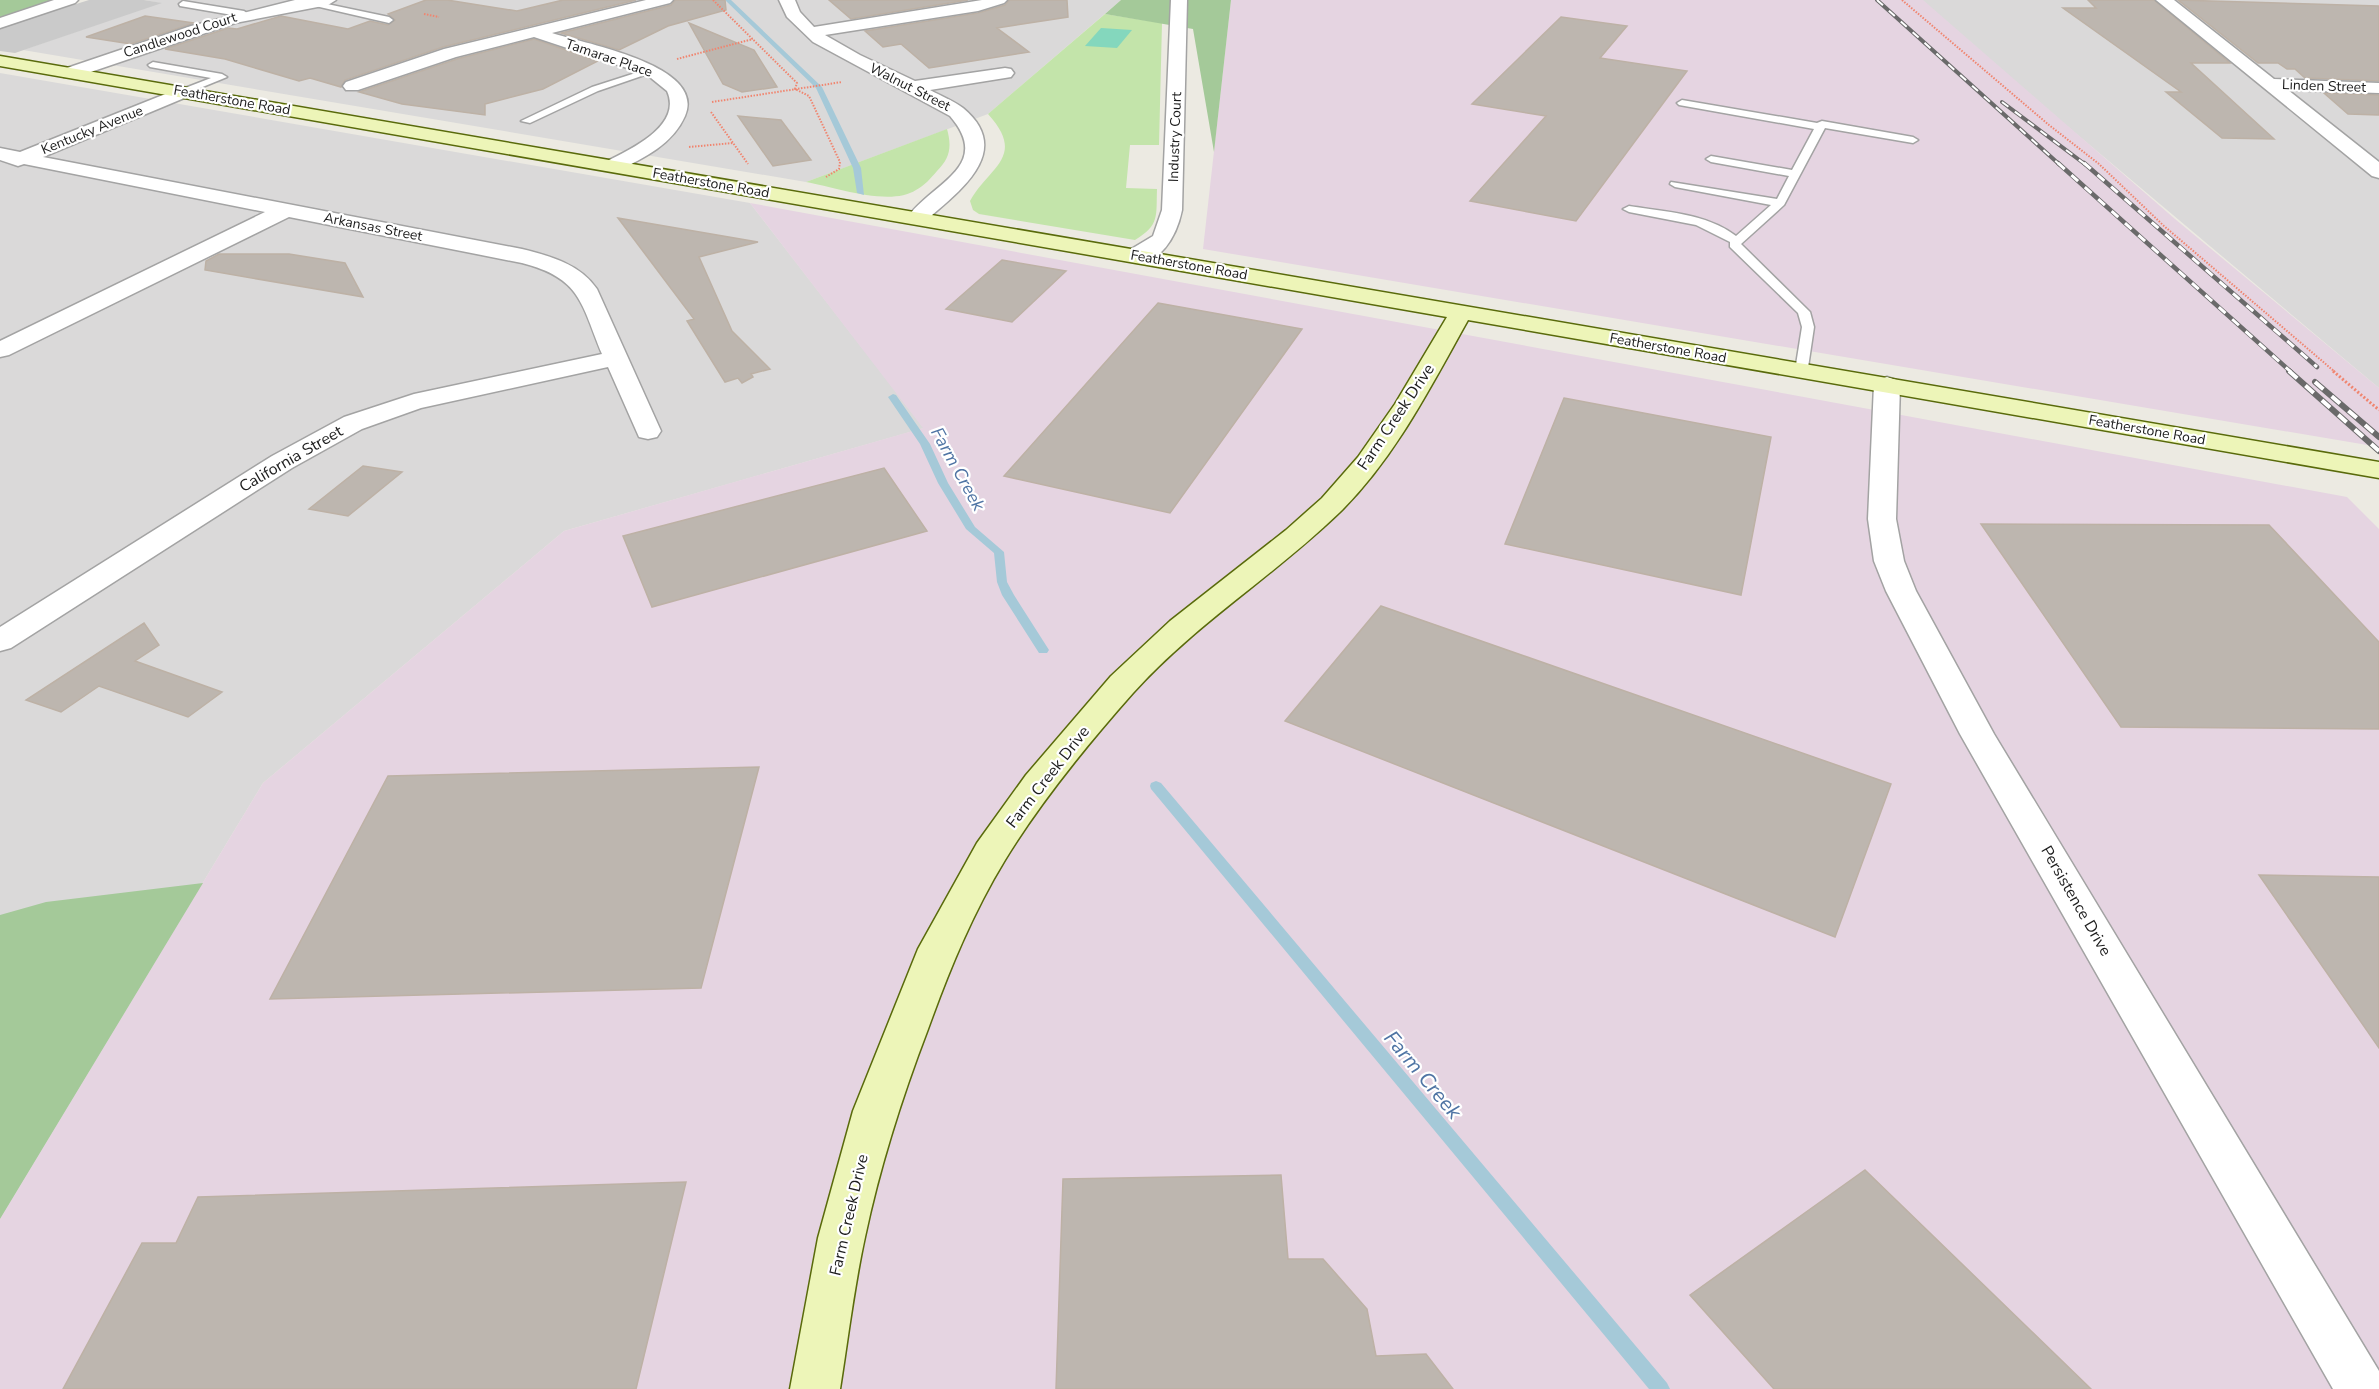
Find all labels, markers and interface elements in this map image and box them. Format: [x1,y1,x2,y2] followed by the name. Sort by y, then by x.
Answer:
[121,8,239,62] street label: Candlewood Court
[563,34,655,82] street label: Tamarac Place
[866,58,954,116] street label: Walnut Street
[2282,75,2366,97] street label: Linden Street
[172,80,292,120] street label: Featherstone Road
[1164,92,1186,182] street label: Industry Court
[38,101,146,159] street label: Kentucky Avenue
[651,163,771,203] street label: Featherstone Road
[322,208,424,246] street label: Arkansas Street
[1129,245,1249,285] street label: Featherstone Road
[1608,328,1728,368] street label: Featherstone Road
[1352,359,1440,475] street label: Farm Creek Drive
[2087,410,2207,450] street label: Featherstone Road
[235,420,347,498] street label: California Street
[925,423,991,516] water label: Farm Creek
[1001,721,1095,833] street label: Farm Creek Drive
[2035,842,2117,960] street label: Persistence Drive
[1378,1025,1469,1126] water label: Farm Creek
[824,1152,874,1278] street label: Farm Creek Drive

